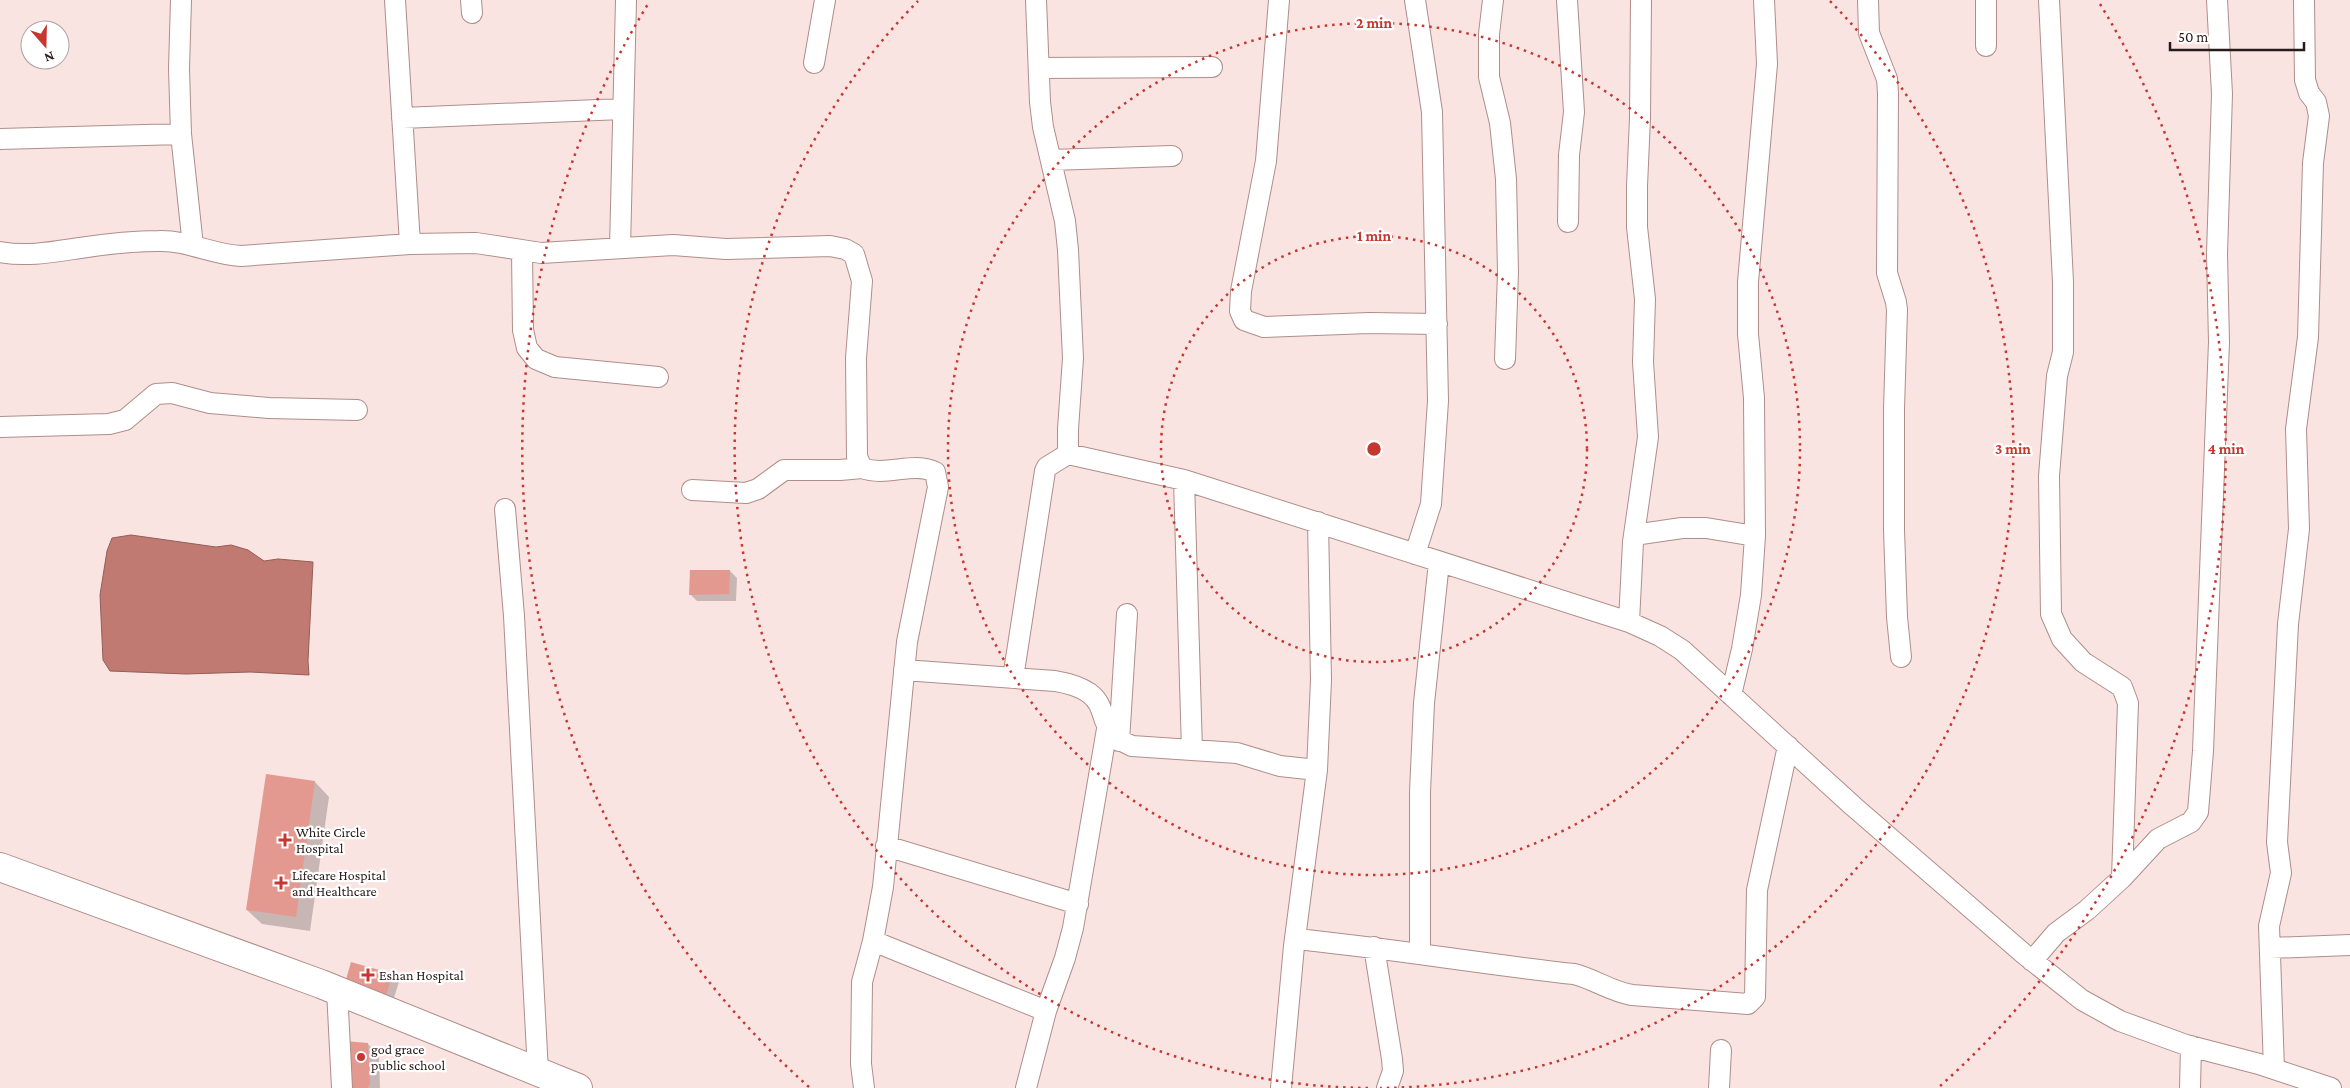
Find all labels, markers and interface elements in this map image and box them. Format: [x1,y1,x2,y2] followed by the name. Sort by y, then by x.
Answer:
[1356,15,1392,31] text: 2 min
[20,20,70,70] north arrow
[2170,20,2304,52] scale bar
[2178,29,2208,45] text: 50 m
[42,48,57,67] text: N
[1357,228,1391,244] text: 1 min
[1365,440,1383,458] centre of rings
[1995,441,2031,457] text: 3 min
[2208,441,2245,457] text: 4 min
[296,824,366,856] place label: White Circle Hospital
[278,833,292,847] marker: White Circle Hospital
[292,867,386,899] place label: Lifecare Hospital and Healthcare
[274,876,288,890] marker: Lifecare Hospital and Healthcare
[379,967,464,983] place label: Eshan Hospital
[361,968,375,982] marker: Eshan Hospital
[371,1041,445,1073] place label: god grace public school
[355,1051,367,1063] marker: god grace public school

